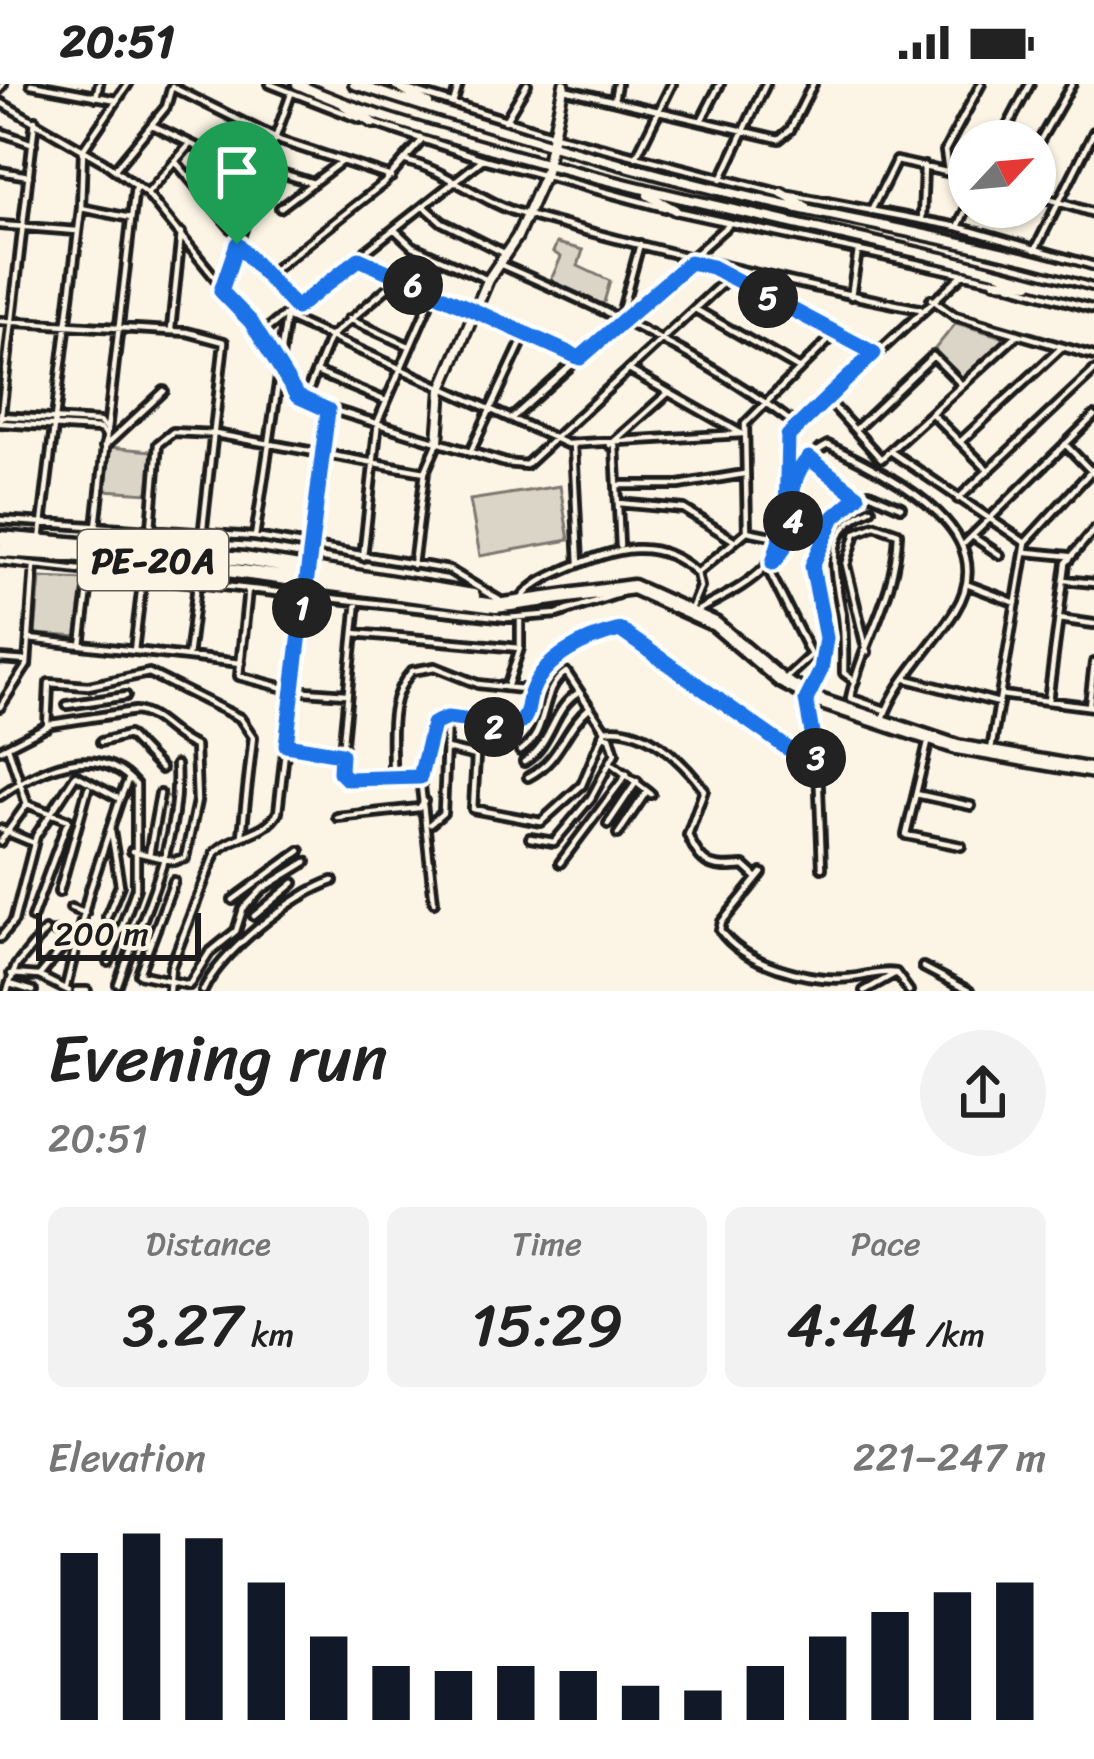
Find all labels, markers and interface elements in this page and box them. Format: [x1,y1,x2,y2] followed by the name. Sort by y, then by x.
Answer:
[60,2,175,82] text: 20:51
[948,120,1056,228] north arrow
[948,120,1056,228] map controls
[186,121,288,244] pin
[204,139,270,205] icon: arrive
[383,255,443,315] pin: 6
[404,256,422,314] text: 6
[738,268,798,328] pin: 5
[758,269,778,327] text: 5
[763,491,823,551] pin: 4
[783,492,803,550] text: 4
[78,530,228,590] road number: PE-20A
[272,578,332,638] pin: 1
[295,579,309,637] text: 1
[464,697,524,757] pin: 2
[484,698,504,756] text: 2
[786,728,846,788] pin: 3
[807,729,825,787] text: 3
[54,905,149,963] text: 200 m
[36,907,201,960] scale bar
[48,1000,388,1117] text: Evening run
[920,1030,1046,1156] button: share
[48,1104,148,1173] text: 20:51
[146,1215,271,1273] text: Distance
[512,1215,582,1273] text: Time
[851,1215,921,1273] text: Pace
[123,1273,243,1379] text: 3.27
[471,1273,623,1379] text: 15:29
[786,1273,917,1379] text: 4:44
[243,1306,294,1364] text: km
[917,1306,985,1364] text: /km
[48,1423,206,1492] text: Elevation
[853,1423,1046,1492] text: 221–247 m

